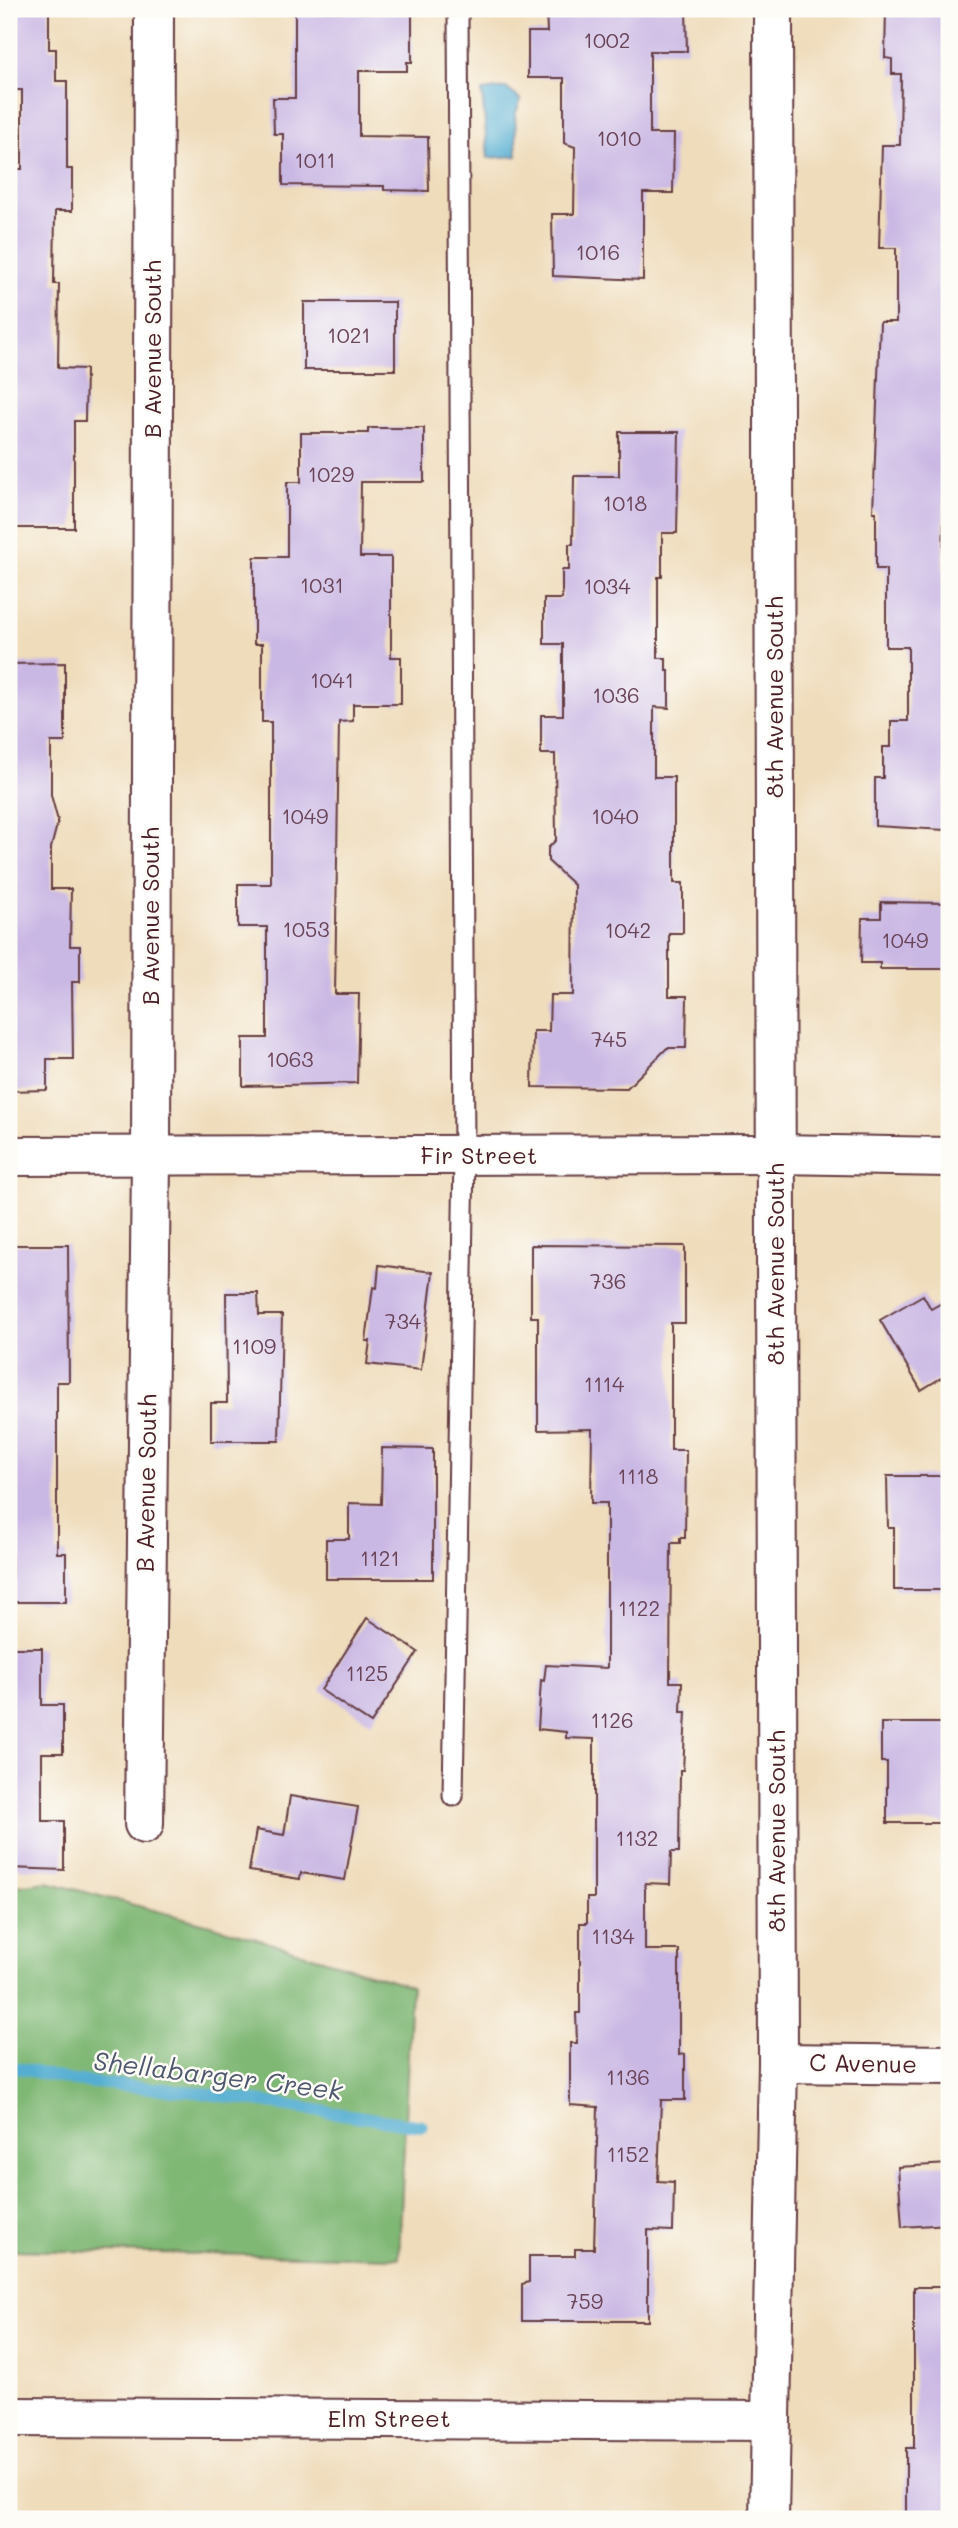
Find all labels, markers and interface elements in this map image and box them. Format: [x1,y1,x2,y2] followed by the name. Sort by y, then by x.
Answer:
[584,26,631,53] house number: 1002
[597,124,641,151] house number: 1010
[294,146,336,173] house number: 1011
[576,238,620,265] house number: 1016
[136,260,167,438] street label: B Avenue South
[327,321,371,348] house number: 1021
[308,460,354,487] house number: 1029
[603,489,647,516] house number: 1018
[300,571,344,598] house number: 1031
[584,572,631,599] house number: 1034
[758,596,789,798] street label: 8th Avenue South
[310,666,354,693] house number: 1041
[592,681,640,708] house number: 1036
[281,802,329,829] house number: 1049
[591,802,639,829] house number: 1040
[134,827,165,1005] street label: B Avenue South
[283,915,329,942] house number: 1053
[605,916,651,943] house number: 1042
[881,926,929,953] house number: 1049
[591,1025,627,1052] house number: 745
[266,1045,314,1072] house number: 1063
[421,1139,537,1170] street label: Fir Street
[759,1163,790,1365] street label: 8th Avenue South
[590,1267,626,1294] house number: 736
[385,1307,422,1334] house number: 734
[232,1332,276,1359] house number: 1109
[584,1370,625,1397] house number: 1114
[128,1394,163,1572] street label: B Avenue South
[618,1462,658,1489] house number: 1118
[360,1544,400,1571] house number: 1121
[618,1594,660,1621] house number: 1122
[346,1659,388,1686] house number: 1125
[590,1706,634,1733] house number: 1126
[760,1730,791,1932] street label: 8th Avenue South
[616,1824,658,1851] house number: 1132
[591,1922,635,1949] house number: 1134
[92,2043,346,2107] water label: Shellabarger Creek
[809,2046,917,2079] street label: C Avenue
[606,2063,650,2090] house number: 1136
[607,2140,649,2167] house number: 1152
[567,2287,603,2314] house number: 759
[328,2402,450,2433] street label: Elm Street

